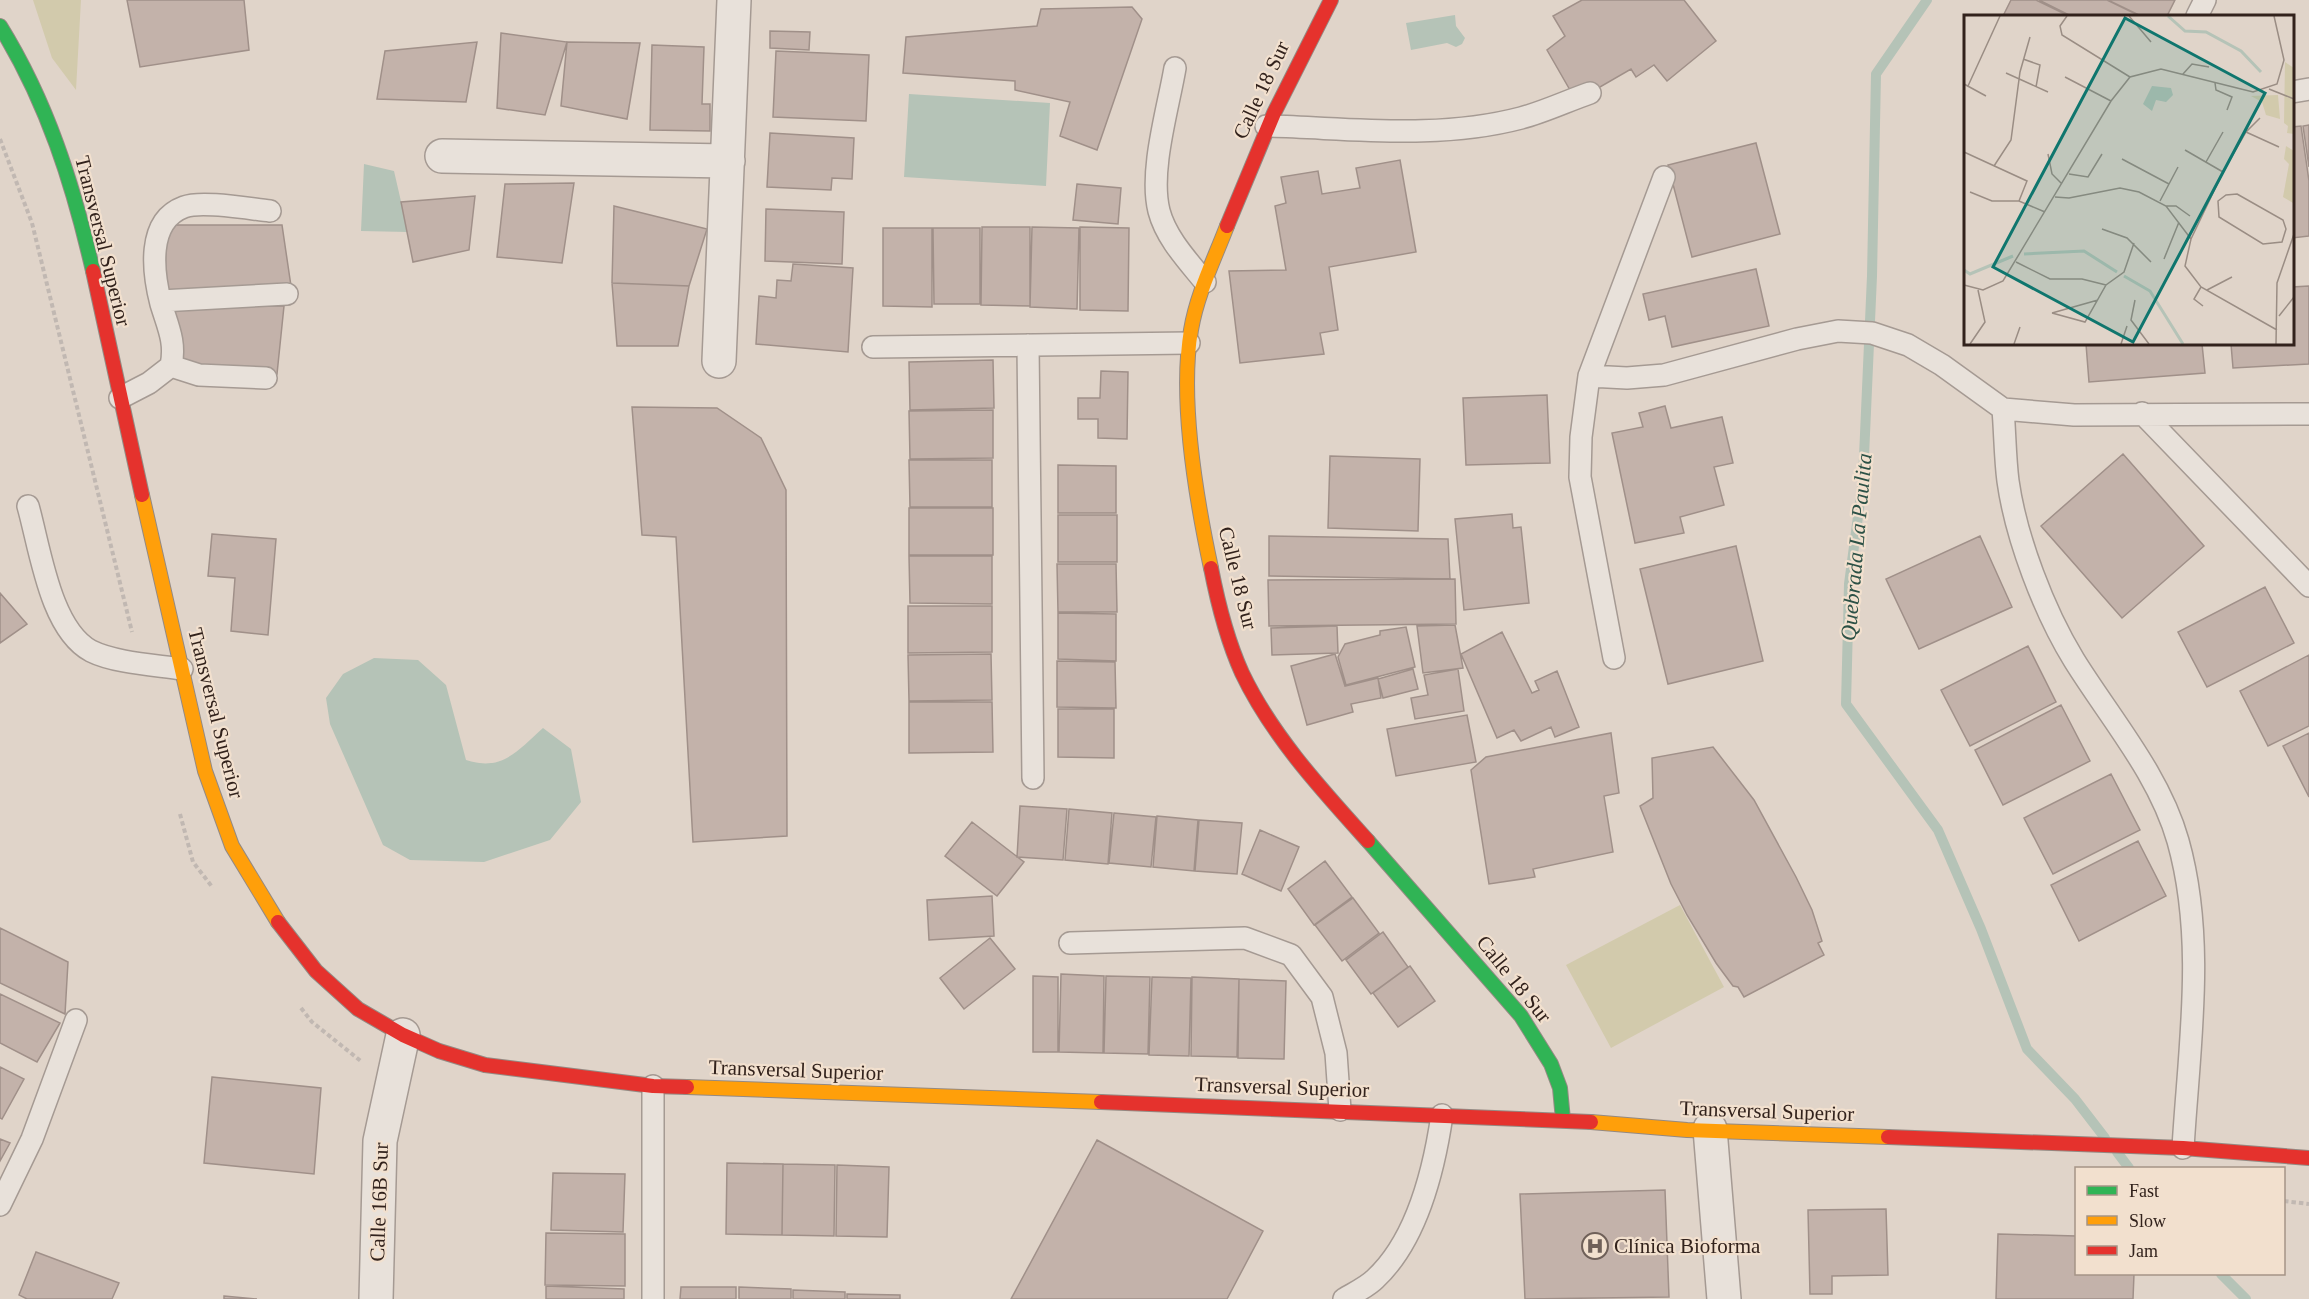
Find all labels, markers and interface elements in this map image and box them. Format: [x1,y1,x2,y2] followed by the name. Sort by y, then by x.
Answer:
[1964,15,2294,345] inset map
[1228,37,1294,143] street label: Calle 18 Sur
[70,153,136,329] street label: Transversal Superior
[1835,452,1877,642] water label: Quebrada La Paulita
[1214,524,1262,632] street label: Calle 18 Sur
[183,625,249,801] street label: Transversal Superior
[1472,931,1556,1027] street label: Calle 18 Sur
[708,1055,884,1085] street label: Transversal Superior
[1194,1072,1370,1102] street label: Transversal Superior
[1679,1096,1855,1126] street label: Transversal Superior
[365,1142,393,1262] street label: Calle 16B Sur
[2075,1167,2285,1275] legend
[2129,1181,2159,1201] text: Fast
[2129,1211,2166,1231] text: Slow
[1580,1231,1610,1261] hospital icon: Clínica Bioforma
[1614,1234,1761,1258] place label: Clínica Bioforma
[2129,1241,2158,1261] text: Jam

